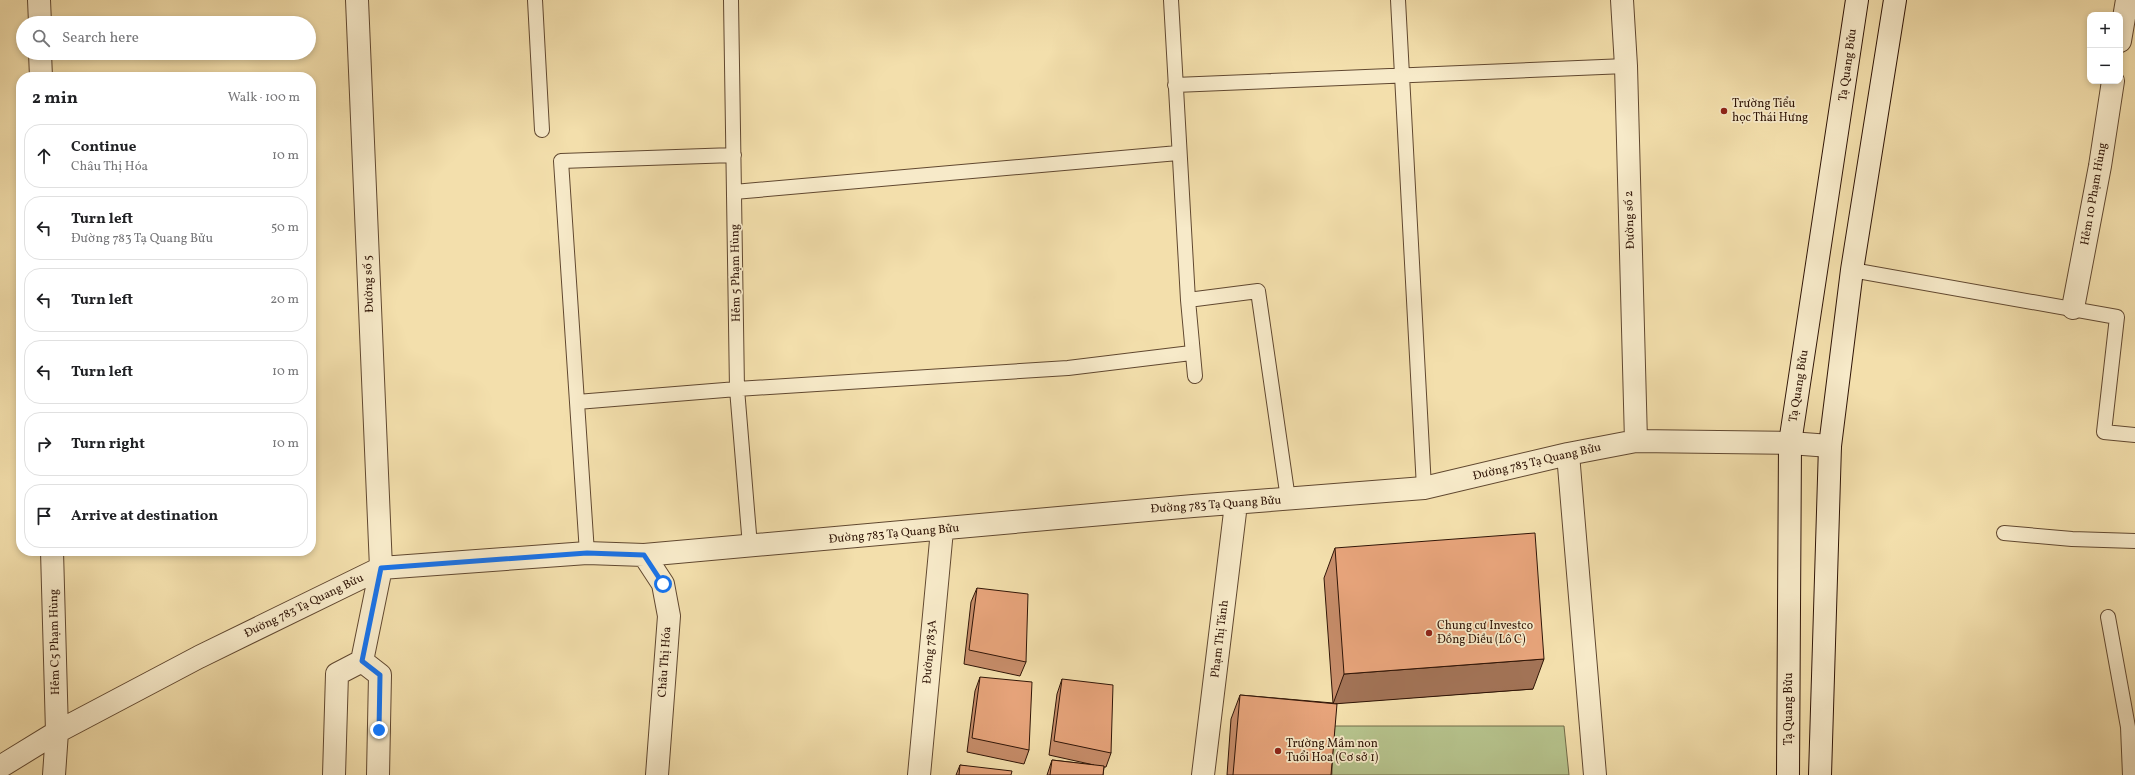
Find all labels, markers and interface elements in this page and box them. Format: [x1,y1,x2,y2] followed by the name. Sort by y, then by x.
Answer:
[2087,12,2123,84] map controls
[2087,12,2123,48] button: +
[16,16,316,60] search box
[30,27,52,49] icon: search
[1835,27,1861,102] street label: Tạ Quang Bửu
[62,28,139,49] text: Search here
[2087,48,2123,84] button: −
[32,87,78,110] text: 2 min
[228,89,300,107] text: Walk · 100 m
[1732,96,1808,126] place label: Trường Tiểu học Thái Hưng
[1719,106,1729,116] marker: Trường Tiểu học Thái Hưng
[71,137,136,158] text: Continue
[2077,141,2111,247] street label: Hẻm 10 Phạm Hùng
[33,145,55,167] icon: ahead
[272,147,299,165] text: 10 m
[71,158,148,176] text: Châu Thị Hóa
[1621,190,1639,250] street label: Đường số 2
[71,209,133,230] text: Turn left
[33,217,55,239] icon: left
[271,219,299,237] text: 50 m
[727,224,745,322] street label: Hẻm 5 Phạm Hùng
[71,230,213,248] text: Đường 783 Tạ Quang Bửu
[360,255,378,313] street label: Đường số 5
[33,289,55,311] icon: left
[71,290,133,311] text: Turn left
[270,291,299,309] text: 20 m
[1785,348,1813,423] street label: Tạ Quang Bửu
[33,361,55,383] icon: left
[71,362,133,383] text: Turn left
[272,363,299,381] text: 10 m
[33,433,55,455] icon: right
[71,434,145,455] text: Turn right
[272,435,299,453] text: 10 m
[1471,439,1603,485] street label: Đường 783 Tạ Quang Bửu
[1150,492,1282,518] street label: Đường 783 Tạ Quang Bửu
[33,505,55,527] icon: arrive
[71,506,218,527] text: Arrive at destination
[828,520,960,548] street label: Đường 783 Tạ Quang Bửu
[242,570,367,642] street label: Đường 783 Tạ Quang Bửu
[654,575,672,593] route start
[46,589,64,695] street label: Hẻm C5 Phạm Hùng
[1207,599,1233,679] street label: Phạm Thị Tánh
[1437,618,1533,648] place label: Chung cư Investco Đồng Diều (Lô C)
[919,619,941,685] street label: Đường 783A
[655,626,675,698] street label: Châu Thị Hóa
[1424,628,1434,638] marker: Chung cư Investco Đồng Diều (Lô C)
[1781,672,1797,746] street label: Tạ Quang Bửu
[370,721,388,739] route end
[1286,736,1379,766] place label: Trường Mầm non Tuổi Hoa (Cơ sở 1)
[1273,746,1283,756] marker: Trường Mầm non Tuổi Hoa (Cơ sở 1)

